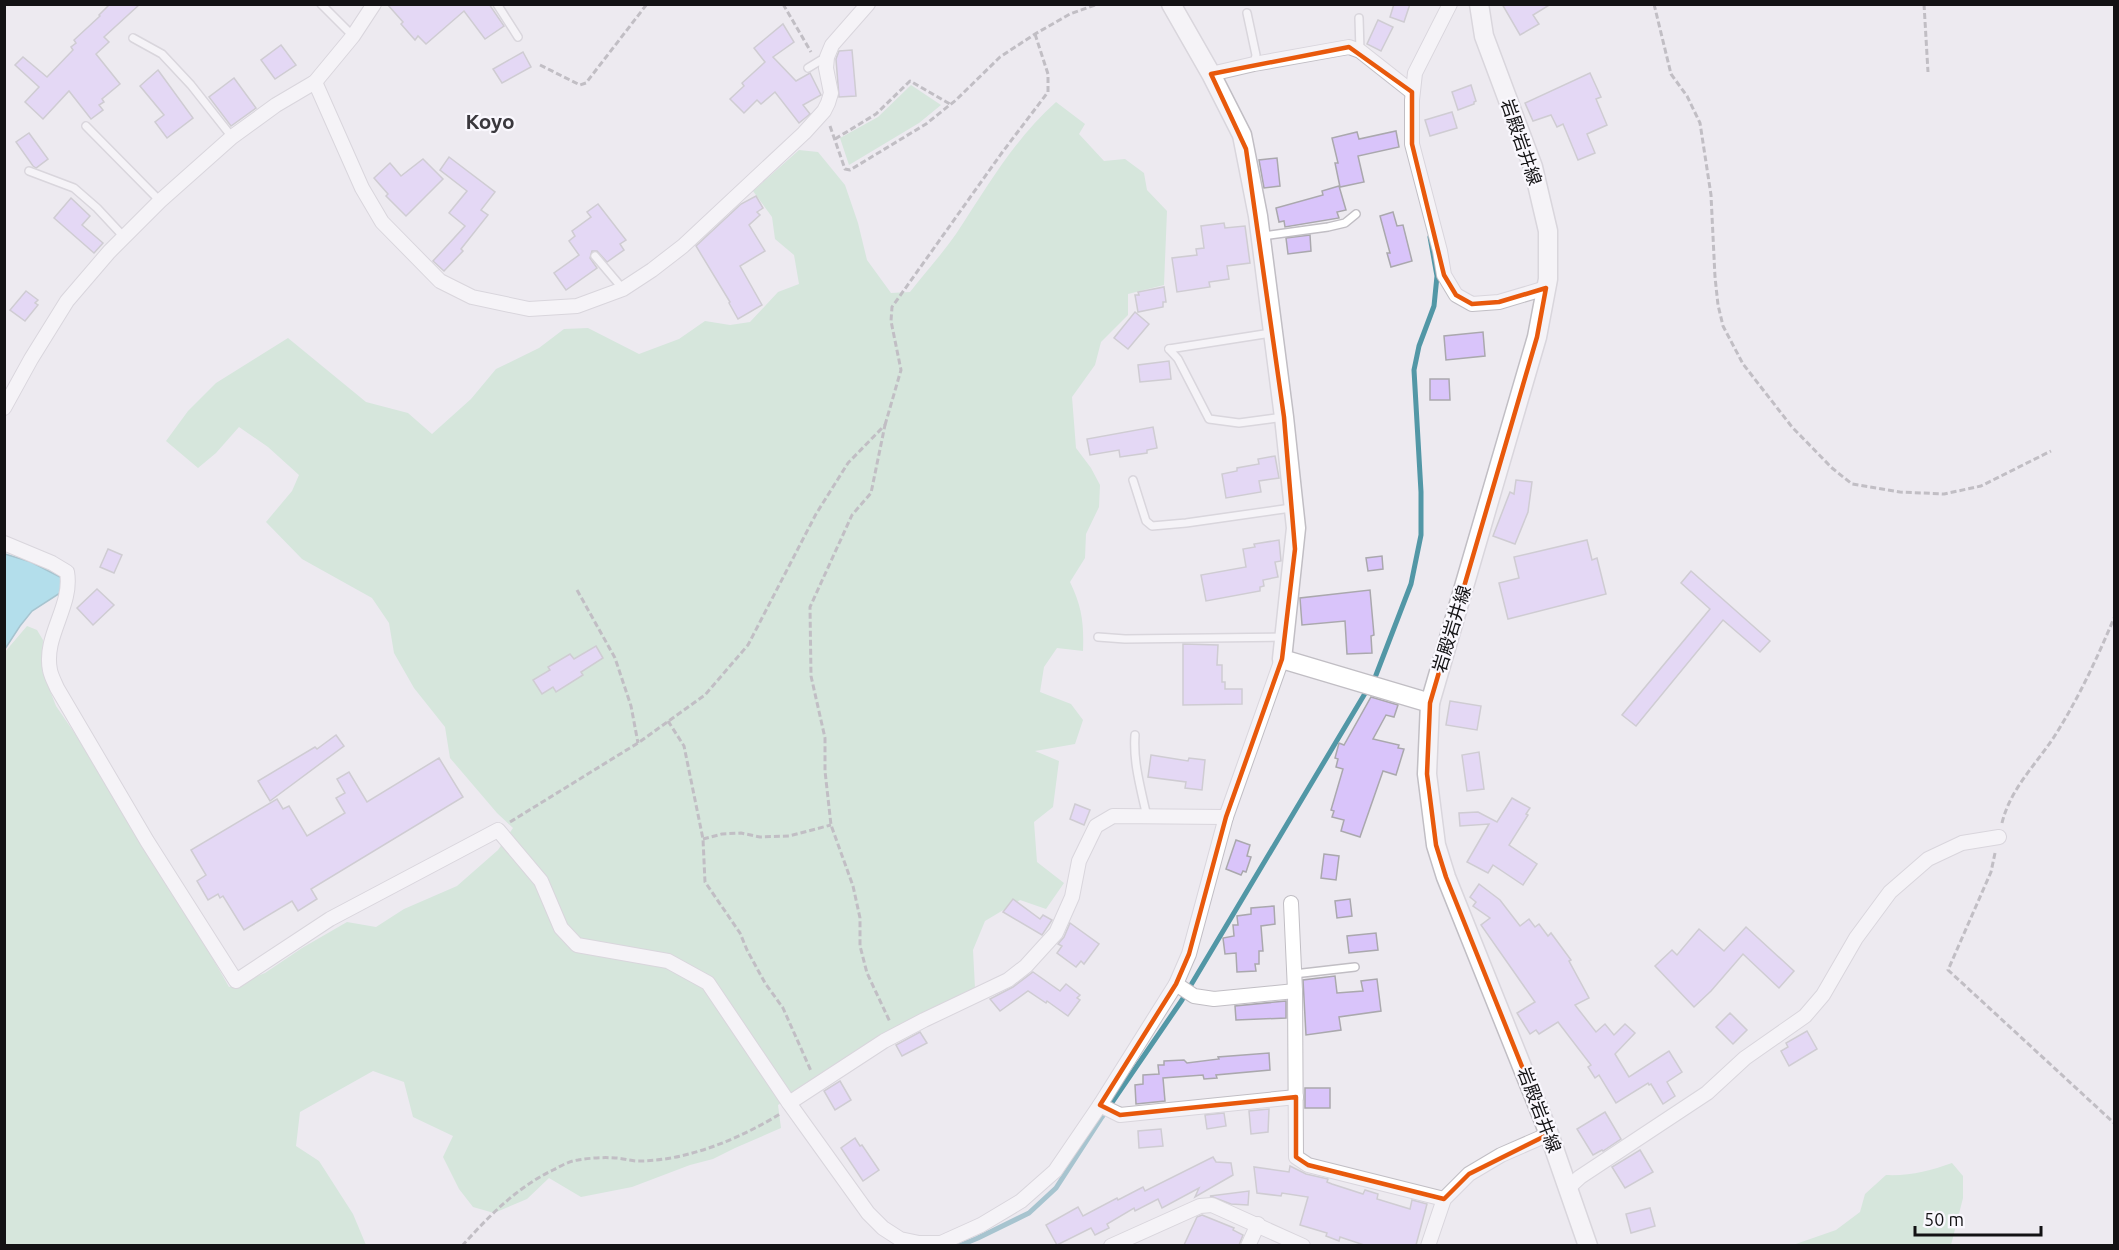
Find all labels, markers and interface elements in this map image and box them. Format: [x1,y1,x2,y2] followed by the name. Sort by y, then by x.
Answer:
[1498,96,1546,187] street label: 岩殿岩井線
[465,109,515,133] district label: Koyo
[1428,583,1474,675] street label: 岩殿岩井線
[1514,1064,1565,1155] street label: 岩殿岩井線
[1915,1199,2041,1237] scale bar
[1924,1209,1964,1229] text: 50 m

